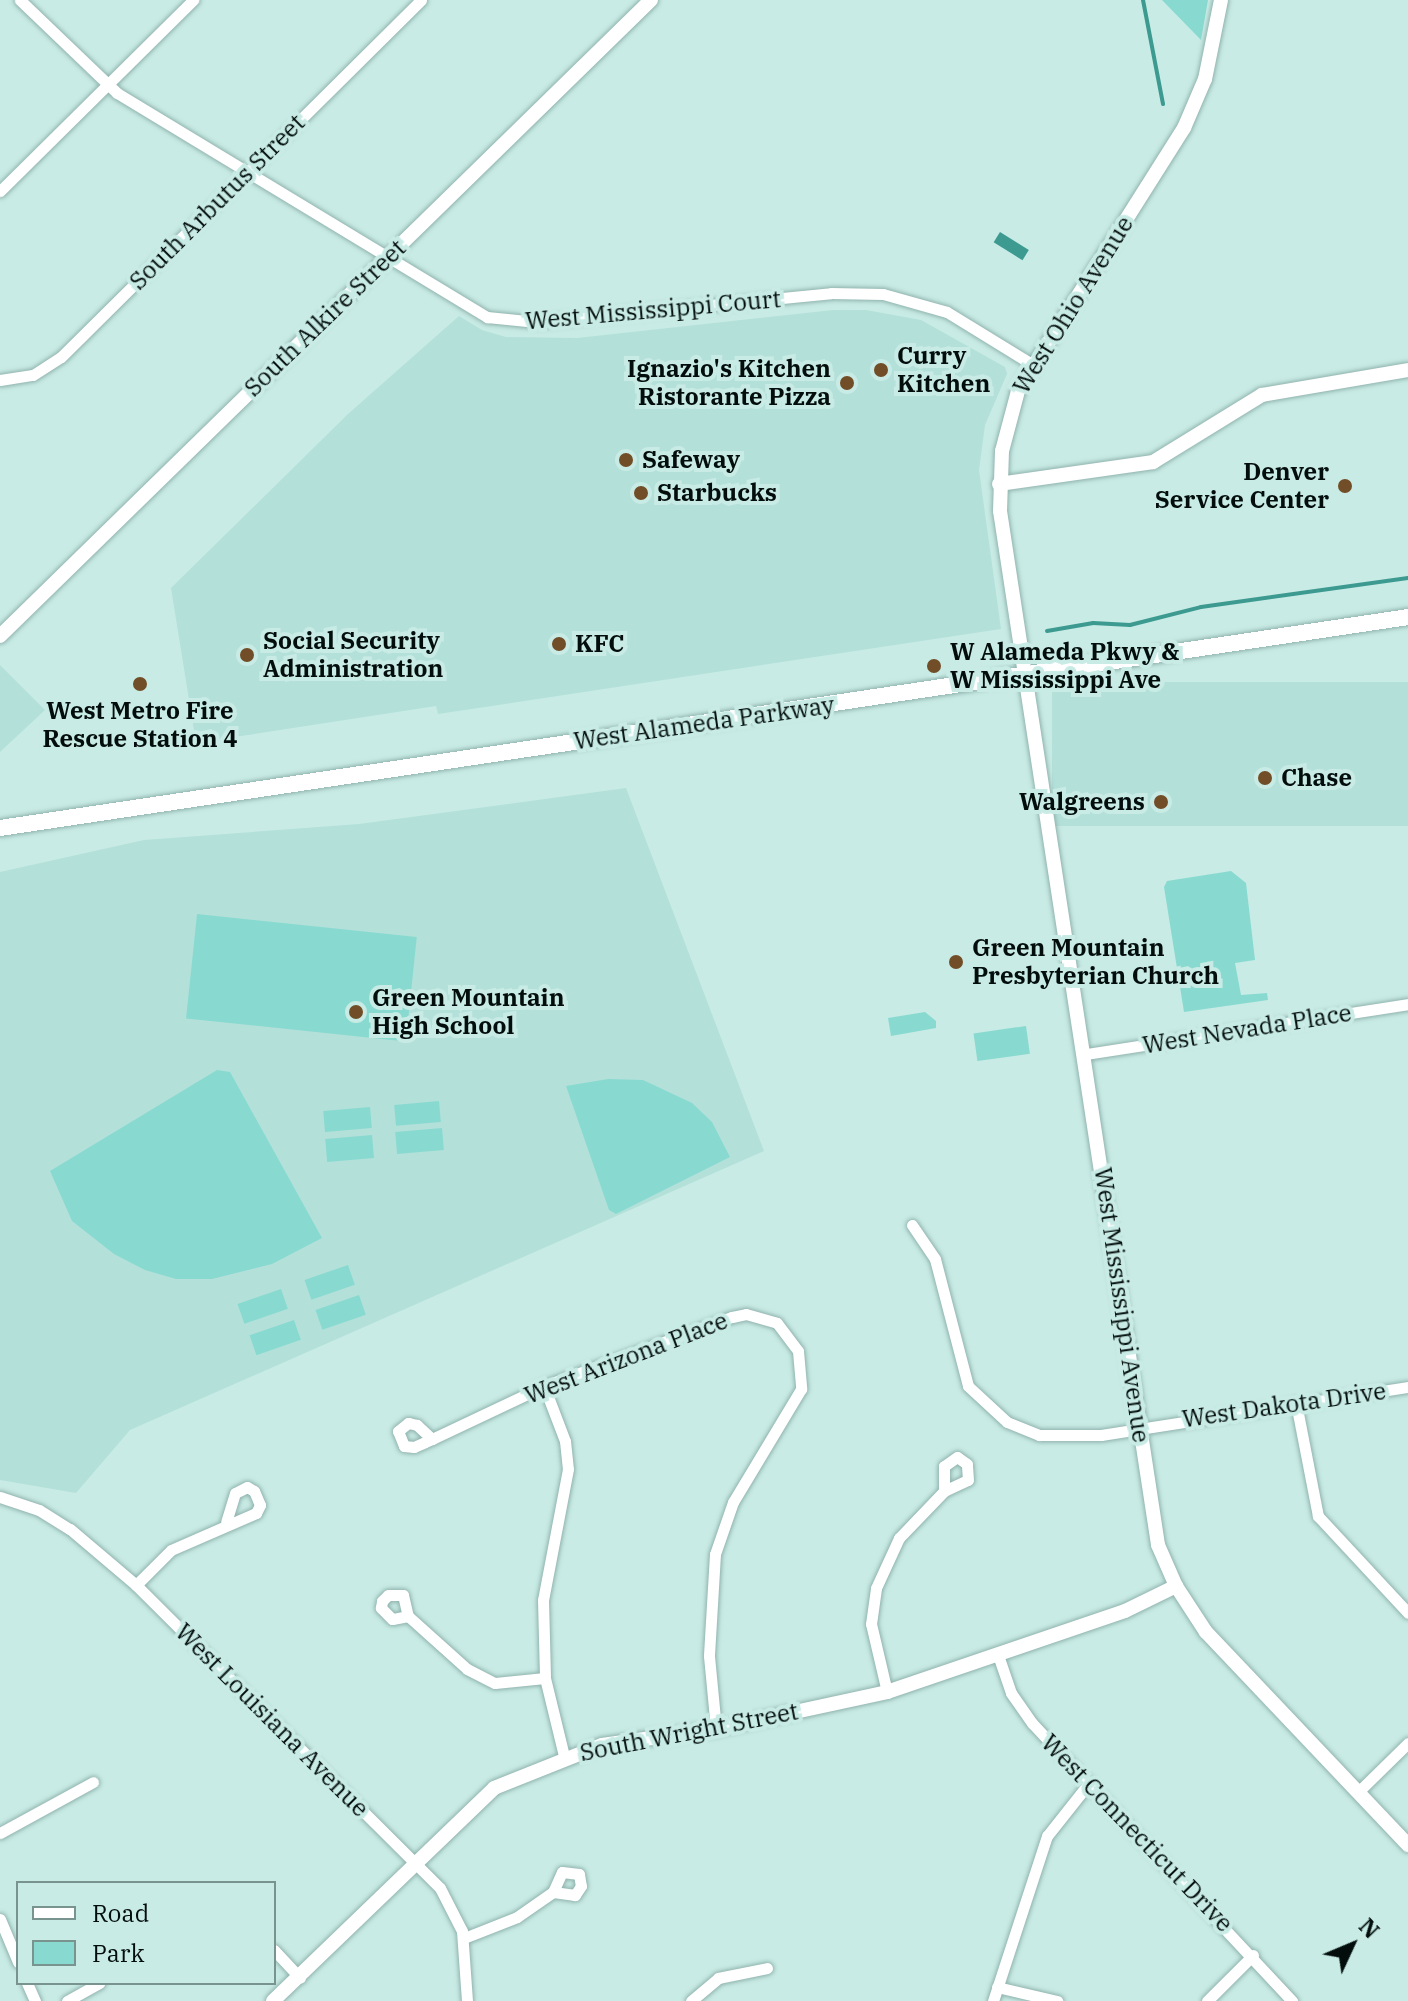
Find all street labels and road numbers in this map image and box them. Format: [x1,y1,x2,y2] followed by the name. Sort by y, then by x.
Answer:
[123,108,311,296] street label: South Arbutus Street
[1007,211,1139,399] street label: West Ohio Avenue
[238,234,412,402] street label: South Alkire Street
[524,284,782,336] street label: West Mississippi Court
[572,690,836,756] street label: West Alameda Parkway
[1140,998,1354,1060] street label: West Nevada Place
[1088,1166,1156,1444] street label: West Mississippi Avenue
[520,1306,732,1410] street label: West Arizona Place
[1180,1376,1388,1434] street label: West Dakota Drive
[169,1617,375,1823] street label: West Louisiana Avenue
[577,1697,801,1767] street label: South Wright Street
[1035,1728,1239,1938] street label: West Connecticut Drive

